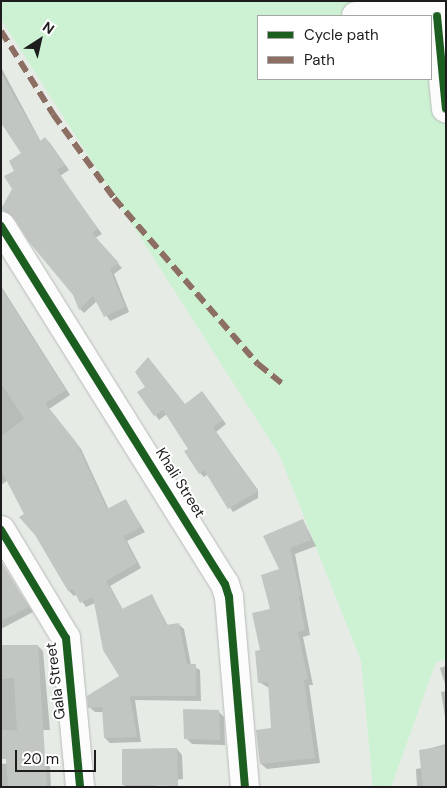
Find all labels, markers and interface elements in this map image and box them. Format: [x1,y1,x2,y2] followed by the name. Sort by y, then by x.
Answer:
[15,15,65,65] north arrow
[257,15,432,80] legend
[39,17,58,38] text: N
[304,25,379,45] text: Cycle path
[304,50,335,70] text: Path
[151,445,209,521] street label: Khali Street
[42,641,70,721] street label: Gala Street
[18,740,99,772] scale bar
[23,749,59,769] text: 20 m

